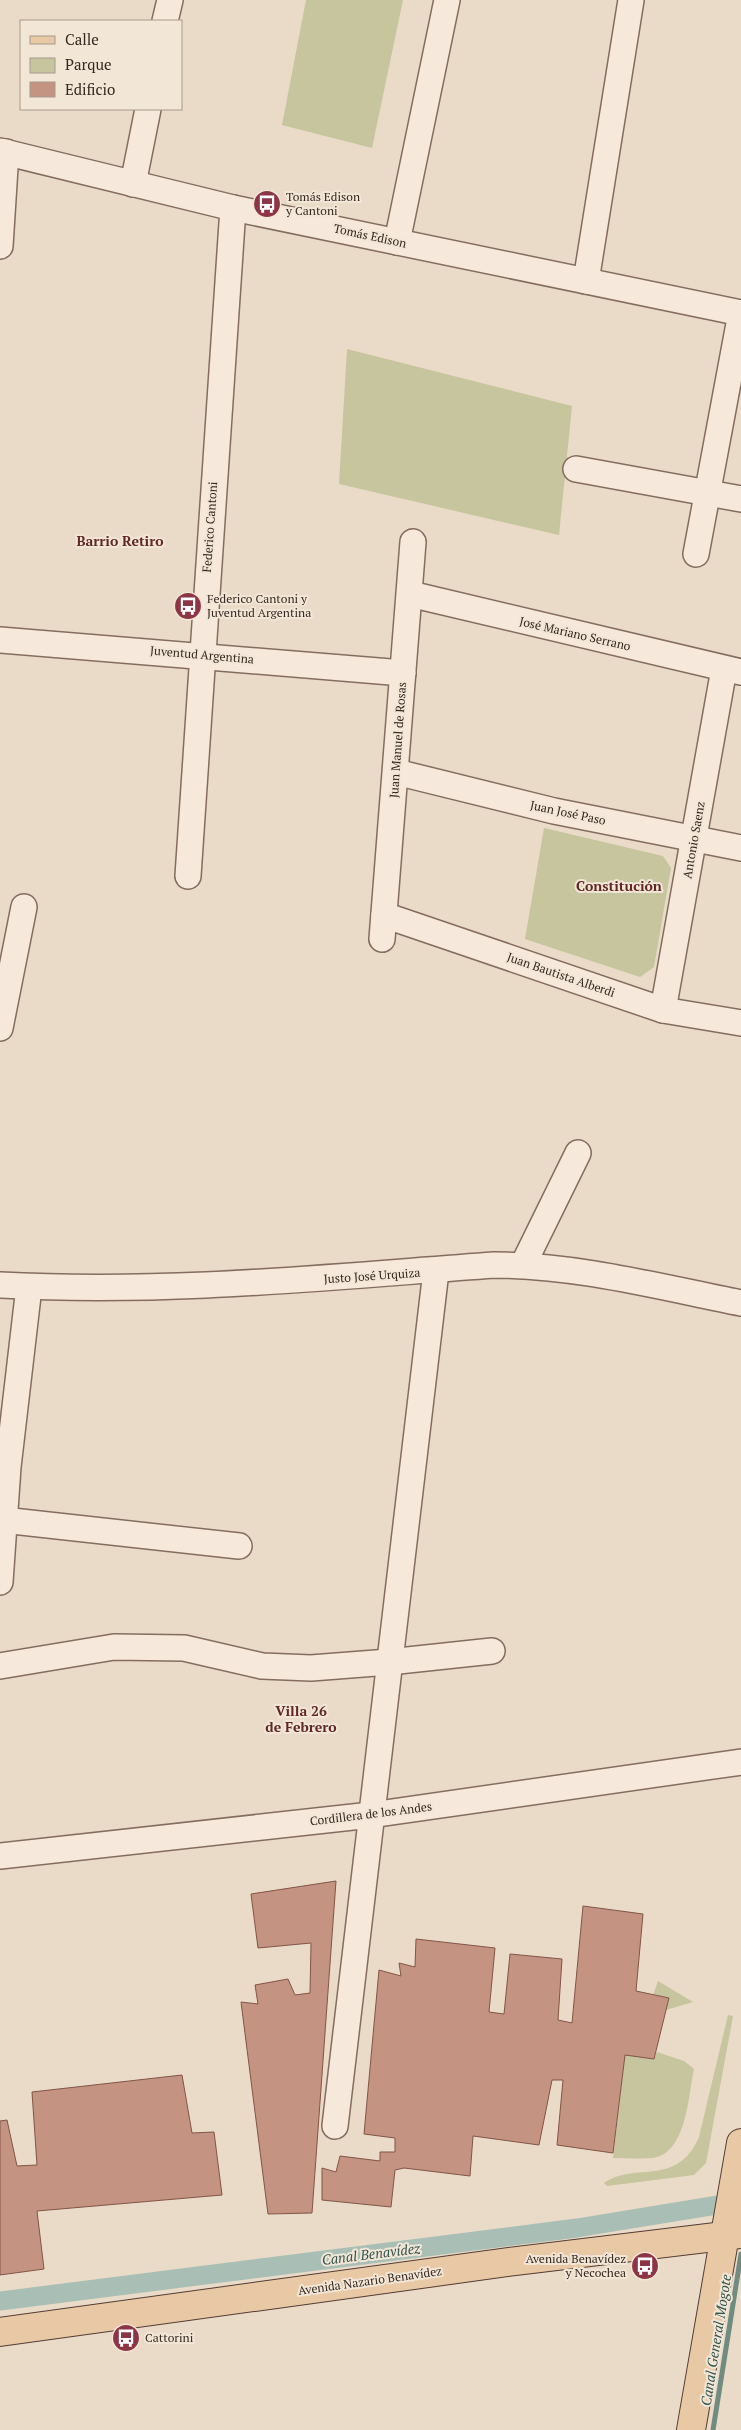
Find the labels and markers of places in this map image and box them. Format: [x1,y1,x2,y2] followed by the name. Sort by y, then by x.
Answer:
[252,189,282,219] bus stop icon: Tomás Edison y Cantoni
[285,189,360,218] place label: Tomás Edison y Cantoni
[173,591,203,621] bus stop icon: Federico Cantoni y Juventud Argentina
[207,591,311,620] place label: Federico Cantoni y Juventud Argentina
[526,2251,626,2280] place label: Avenida Benavídez y Necochea
[630,2251,660,2281] bus stop icon: Avenida Benavídez y Necochea
[111,2323,141,2353] bus stop icon: Cattorini
[145,2330,194,2345] place label: Cattorini

